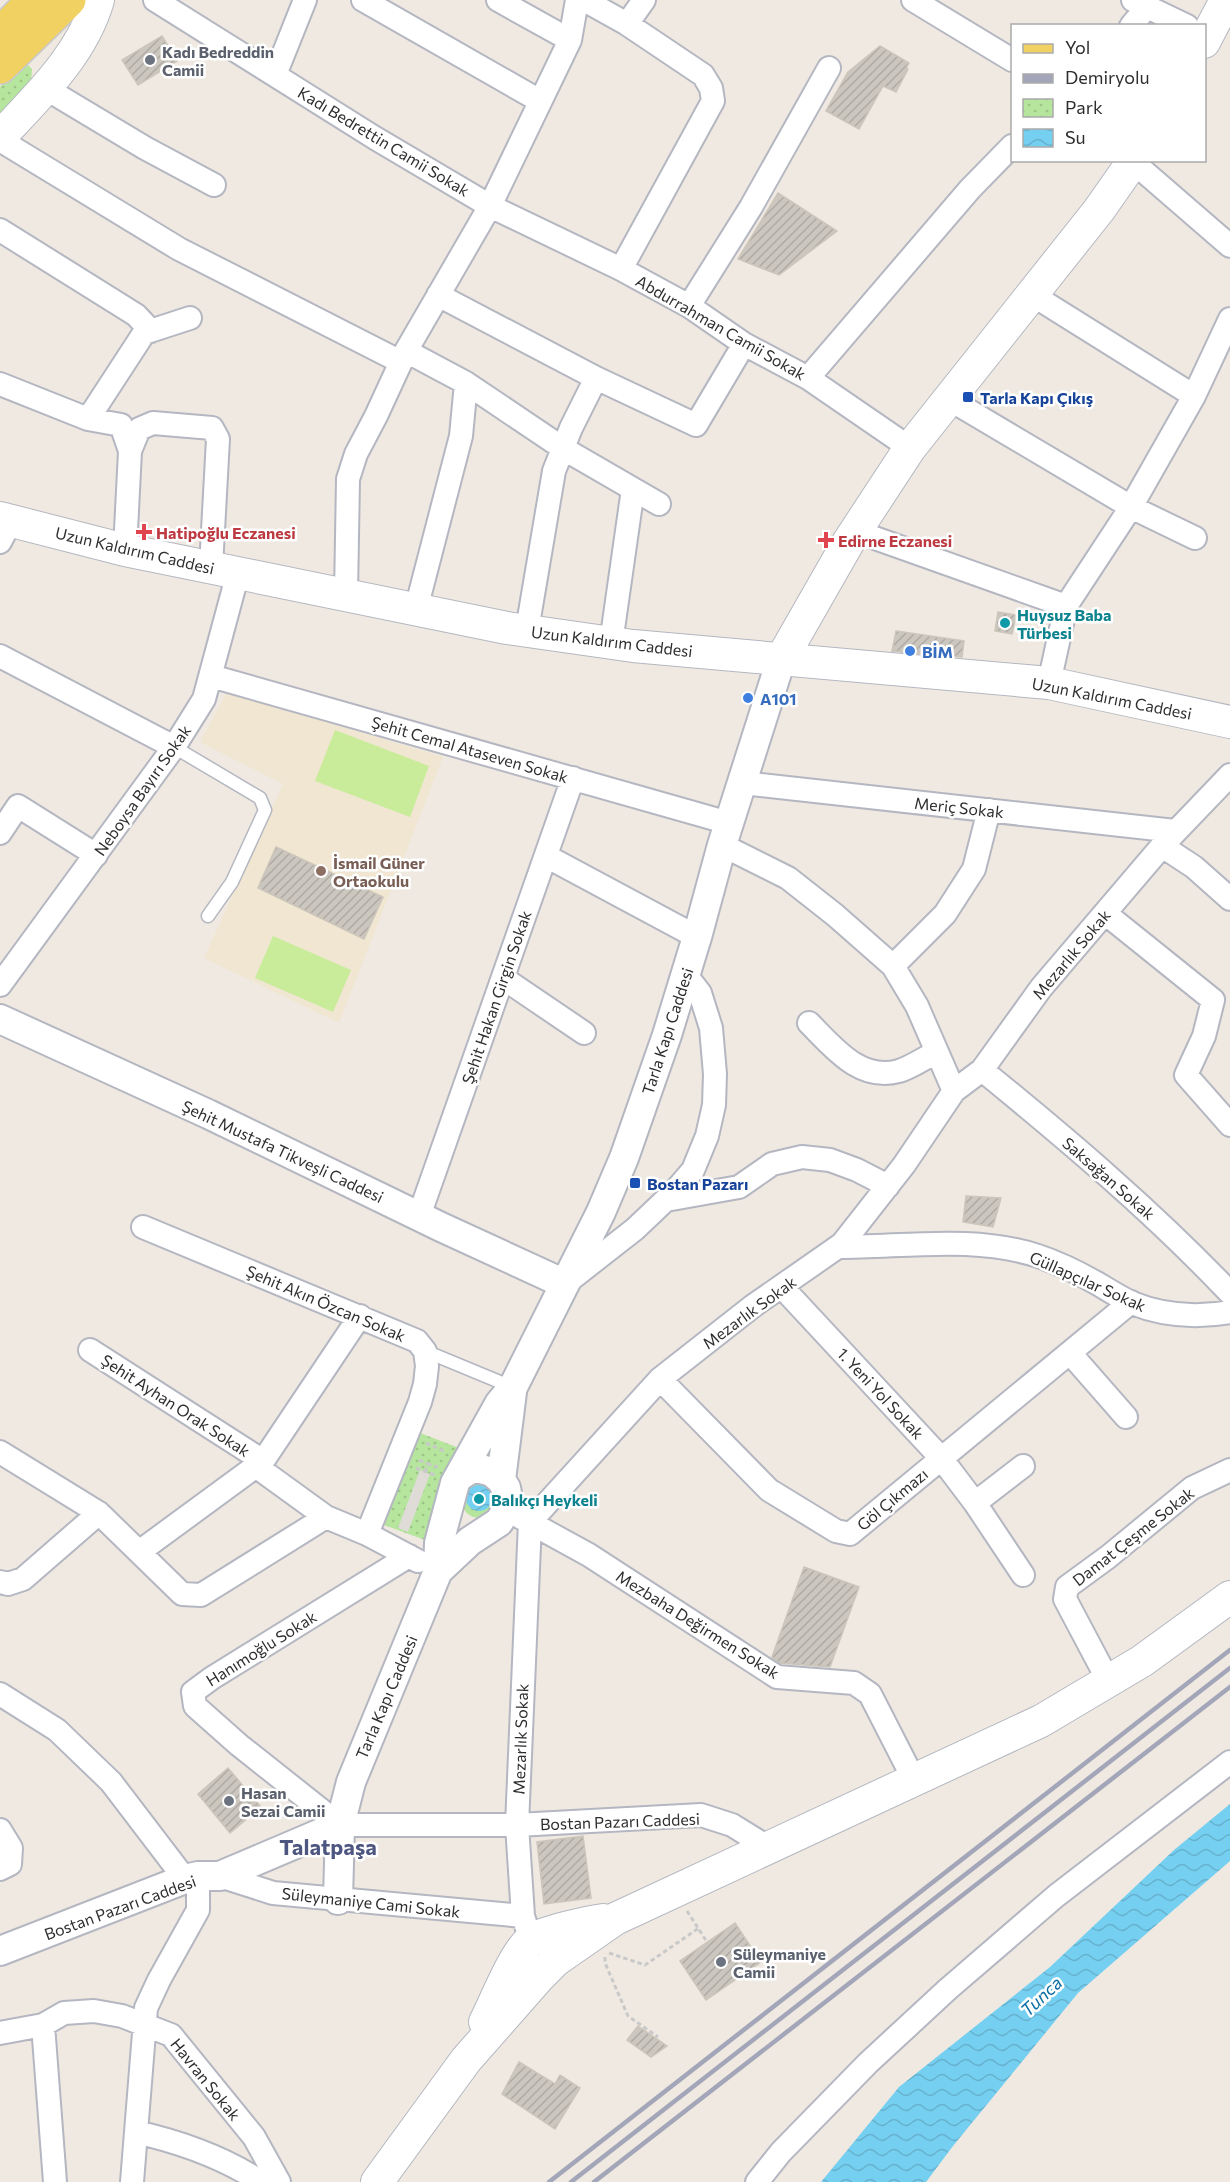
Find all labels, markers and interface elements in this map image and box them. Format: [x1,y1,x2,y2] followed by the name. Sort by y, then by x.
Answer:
[1011,24,1206,162] legend
[1065,36,1090,58] text: Yol
[162,42,274,79] place label: Kadı Bedreddin Camii
[143,53,157,67] marker: Kadı Bedreddin Camii
[1065,66,1150,88] text: Demiryolu
[295,82,473,200] street label: Kadı Bedrettin Camii Sokak
[1065,96,1103,118] text: Park
[1065,126,1086,148] text: Su
[633,271,809,384] street label: Abdurrahman Camii Sokak
[980,388,1093,407] place label: Tarla Kapı Çıkış
[961,390,975,404] marker: Tarla Kapı Çıkış
[54,522,216,578] street label: Uzun Kaldırım Caddesi
[156,523,296,542] place label: Hatipoğlu Eczanesi
[137,525,151,539] marker: Hatipoğlu Eczanesi
[838,531,952,550] place label: Edirne Eczanesi
[819,533,833,547] marker: Edirne Eczanesi
[1017,605,1112,642] place label: Huysuz Baba Türbesi
[998,616,1012,630] marker: Huysuz Baba Türbesi
[530,622,694,660] street label: Uzun Kaldırım Caddesi
[922,642,953,661] place label: BİM
[903,644,917,658] marker: BİM
[1030,673,1194,723] street label: Uzun Kaldırım Caddesi
[760,689,797,708] place label: A101
[741,691,755,705] marker: A101
[369,712,571,786] street label: Şehit Cemal Ataseven Sokak
[90,721,195,859] street label: Neboysa Bayırı Sokak
[913,793,1005,821] street label: Meriç Sokak
[333,853,425,890] place label: İsmail Güner Ortaokulu
[314,864,328,878] marker: İsmail Güner Ortaokulu
[1028,905,1114,1003] street label: Mezarlık Sokak
[457,907,535,1086] street label: Şehit Hakan Girgin Sokak
[637,965,697,1097] street label: Tarla Kapı Caddesi
[179,1096,387,1206] street label: Şehit Mustafa Tikveşli Caddesi
[1059,1133,1159,1223] street label: Saksağan Sokak
[647,1174,748,1193] place label: Bostan Pazarı
[628,1176,642,1190] marker: Bostan Pazarı
[1027,1247,1149,1315] street label: Güllapçılar Sokak
[244,1261,409,1345] street label: Şehit Akın Özcan Sokak
[699,1272,800,1352] street label: Mezarlık Sokak
[834,1343,928,1443] street label: 1. Yeni Yol Sokak
[98,1350,254,1460] street label: Şehit Ayhan Orak Sokak
[853,1464,931,1534] street label: Göl Çıkmazı
[1068,1482,1198,1589] street label: Damat Çeşme Sokak
[491,1490,598,1509] place label: Balıkçı Heykeli
[472,1492,486,1506] marker: Balıkçı Heykeli
[613,1566,783,1682] street label: Mezbaha Değirmen Sokak
[202,1606,320,1690] street label: Hanımoğlu Sokak
[351,1632,421,1762] street label: Tarla Kapı Caddesi
[509,1683,531,1795] street label: Mezarlık Sokak
[241,1783,325,1820] place label: Hasan Sezai Camii
[222,1794,236,1808] marker: Hasan Sezai Camii
[540,1809,700,1833] street label: Bostan Pazarı Caddesi
[279,1833,377,1860] district label: Talatpaşa
[42,1871,198,1943] street label: Bostan Pazarı Caddesi
[281,1883,461,1921] street label: Süleymaniye Cami Sokak
[733,1944,826,1981] place label: Süleymaniye Camii
[714,1955,728,1969] marker: Süleymaniye Camii
[1016,1971,1066,2021] water label: Tunca
[167,2034,245,2124] street label: Havran Sokak

